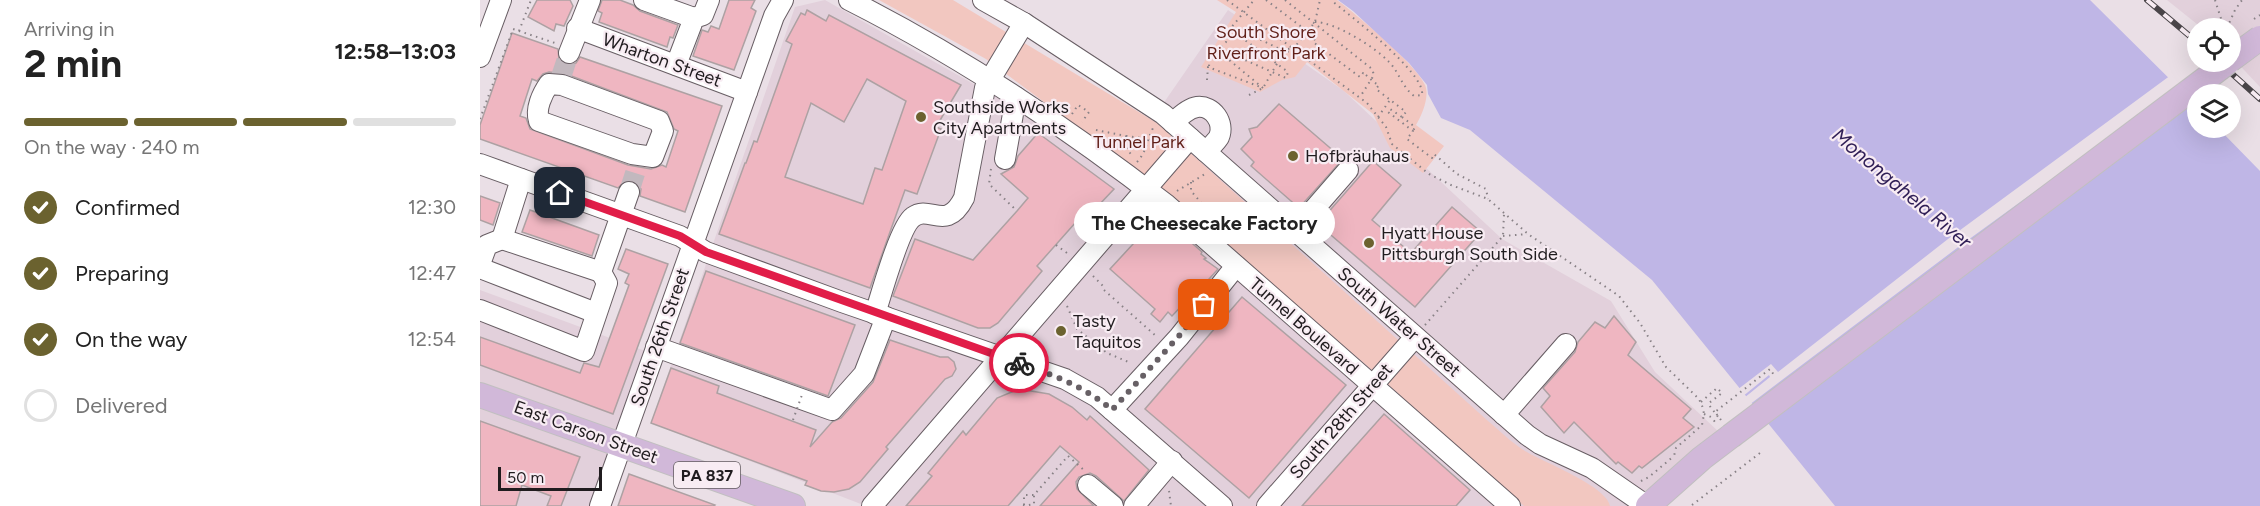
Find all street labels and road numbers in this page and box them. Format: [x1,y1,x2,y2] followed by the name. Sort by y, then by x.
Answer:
[600,28,725,92] street label: Wharton Street
[1333,262,1465,382] street label: South Water Street
[626,265,694,409] street label: South 26th Street
[1245,273,1363,379] street label: Tunnel Boulevard
[1285,359,1397,483] street label: South 28th Street
[511,396,661,468] street label: East Carson Street
[674,462,740,488] road number: PA 837

